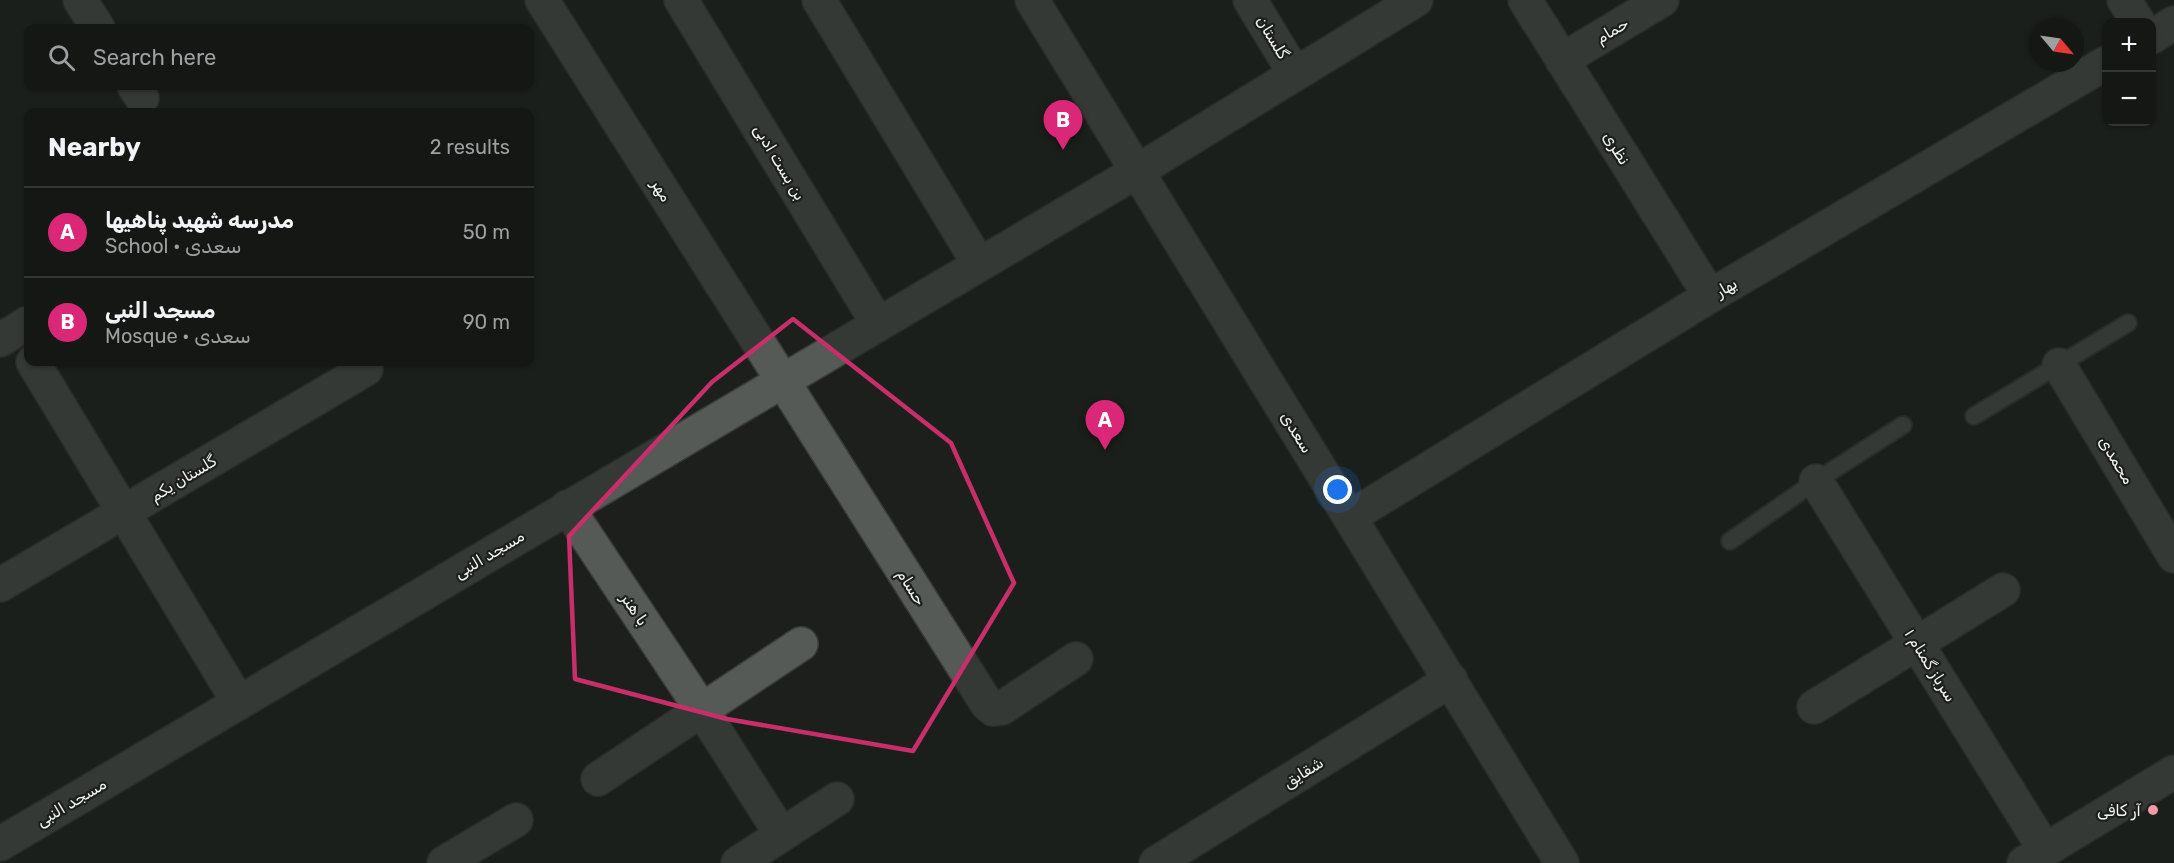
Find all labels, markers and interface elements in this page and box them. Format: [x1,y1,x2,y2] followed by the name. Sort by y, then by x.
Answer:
[1252,12,1293,63] street label: گلستان
[1593,13,1632,48] street label: حمام
[2030,18,2084,72] north arrow
[2102,18,2156,126] map controls
[2102,18,2156,72] button: +
[24,24,534,90] search box
[45,41,78,74] icon: search
[93,44,216,71] text: Search here
[2102,72,2156,126] button: −
[1044,100,1082,150] pin: B
[749,121,810,204] street label: بن بست ادبی
[1598,128,1634,169] street label: نظری
[48,132,141,163] text: Nearby
[430,135,510,159] text: 2 results
[646,175,676,206] street label: مهر
[105,207,294,234] text: مدرسه شهید پناهیها
[60,220,75,244] text: A
[463,220,510,244] text: 50 m
[105,234,242,258] text: School · سعدی
[1711,274,1741,303] street label: بهار
[105,297,216,324] text: مسجد النبی
[60,310,75,334] text: B
[463,310,510,334] text: 90 m
[105,324,251,348] text: Mosque · سعدی
[1086,400,1124,450] pin: A
[1277,408,1317,457] street label: سعدی
[2095,433,2138,488] street label: محمدی
[147,451,221,506] street label: گلستان یکم
[1323,475,1352,504] your location
[451,526,528,583] street label: مسجد النبی
[892,566,930,609] street label: حسام
[615,589,652,630] street label: با هنر
[1900,625,1960,706] street label: سرباز گمنام ۱
[1280,753,1327,793] street label: شقایق
[33,774,110,831] street label: مسجد النبی
[2097,801,2141,821] place label: آر کافی
[2146,803,2160,817] marker: آر کافی

